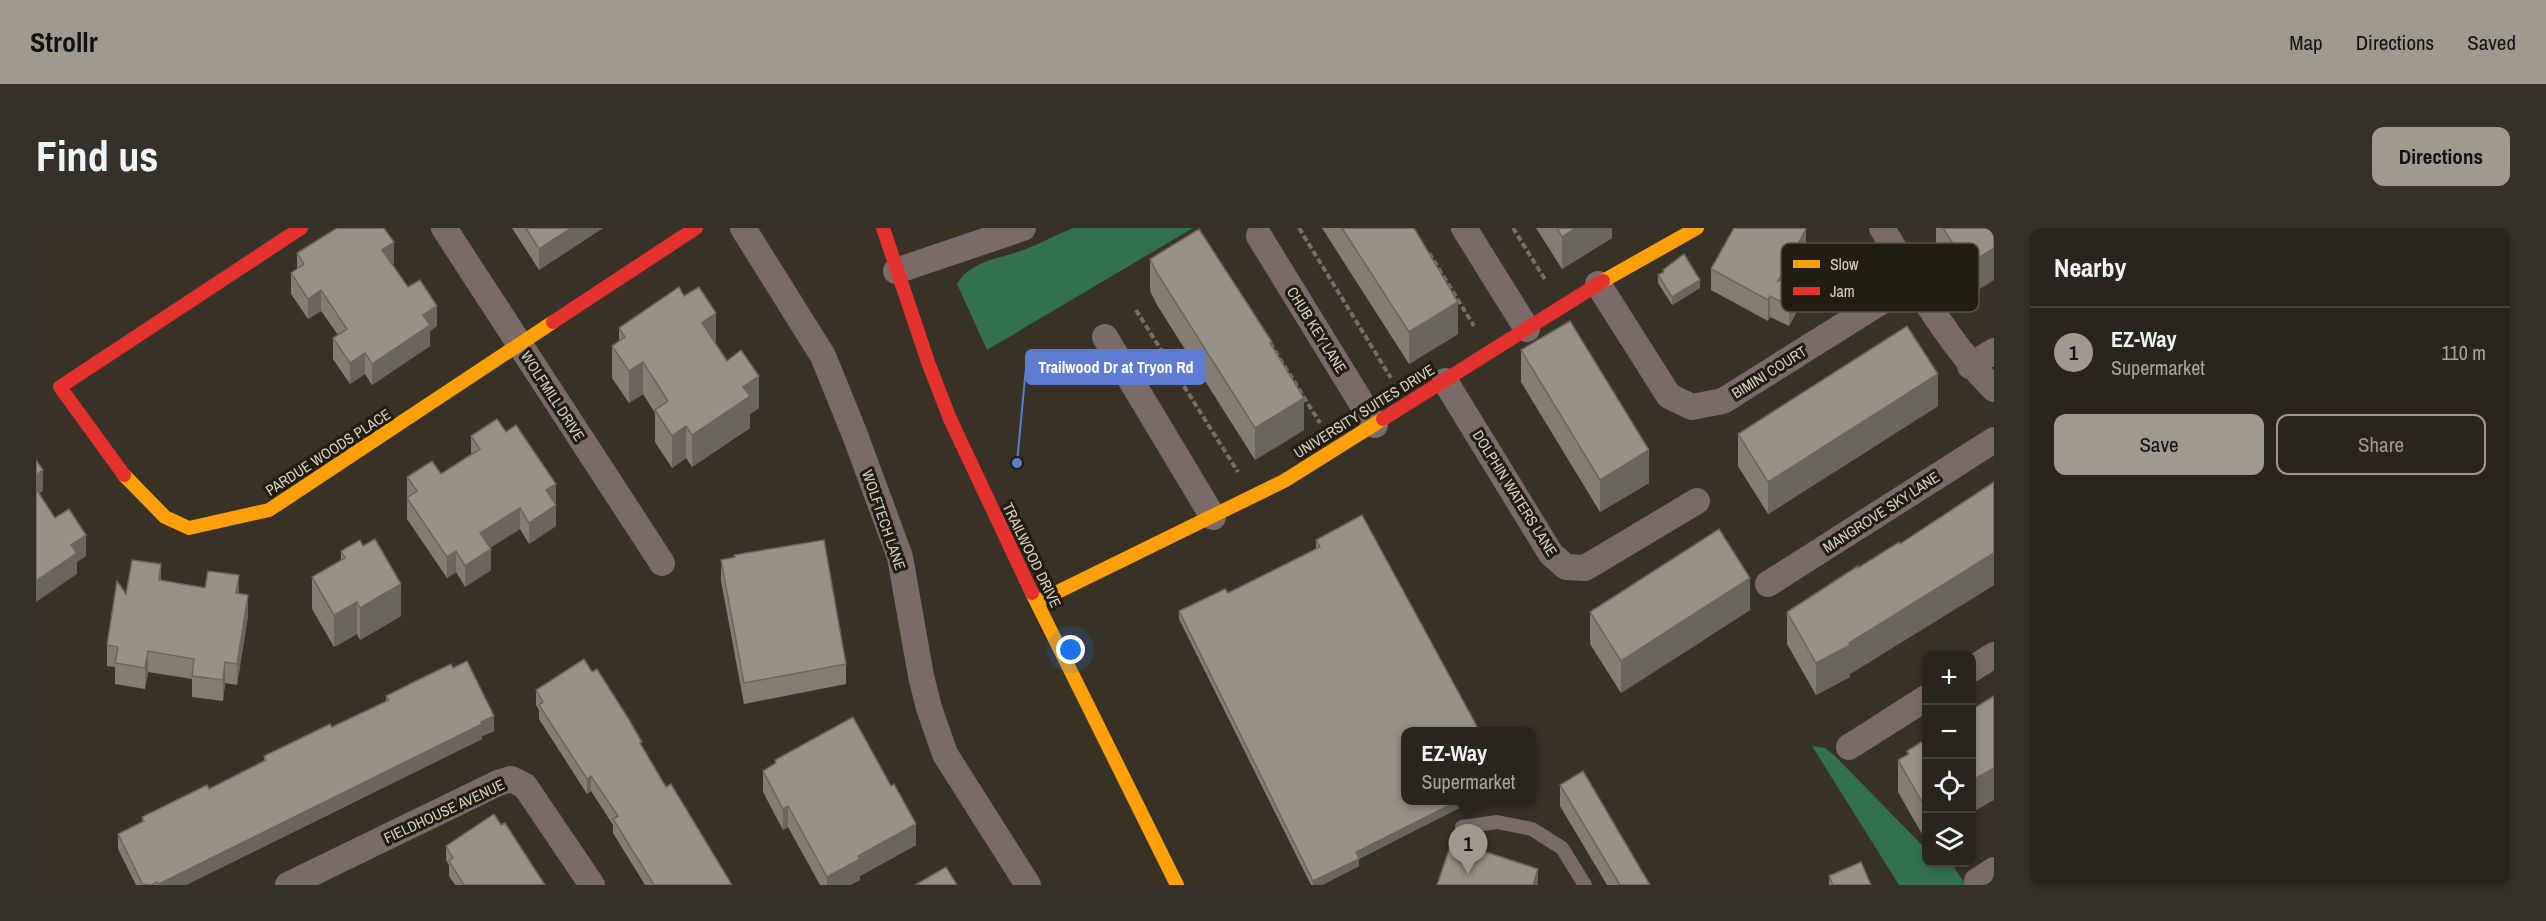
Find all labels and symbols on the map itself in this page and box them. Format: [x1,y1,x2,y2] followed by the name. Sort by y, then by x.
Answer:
[1781,243,1979,312] legend
[1830,253,1859,275] text: Slow
[1830,280,1855,302] text: Jam
[1282,283,1352,377] street label: CHUB KEY LANE
[1728,340,1811,403] street label: BIMINI COURT
[516,347,590,445] street label: WOLFMILL DRIVE
[1026,350,1205,384] callout: Trailwood Dr at Tryon Rd
[1038,356,1194,378] text: Trailwood Dr at Tryon Rd
[1290,359,1438,463] street label: UNIVERSITY SUITES DRIVE
[261,404,395,500] street label: PARDUE WOODS PLACE
[1468,426,1562,560] street label: DOLPHIN WATERS LANE
[1819,466,1943,558] street label: MANGROVE SKY LANE
[857,467,911,573] street label: WOLFTECH LANE
[997,499,1067,611] street label: TRAILWOOD DRIVE
[1056,635,1085,664] your location
[380,774,508,848] street label: FIELDHOUSE AVENUE
[1448,824,1488,874] pin: 1

